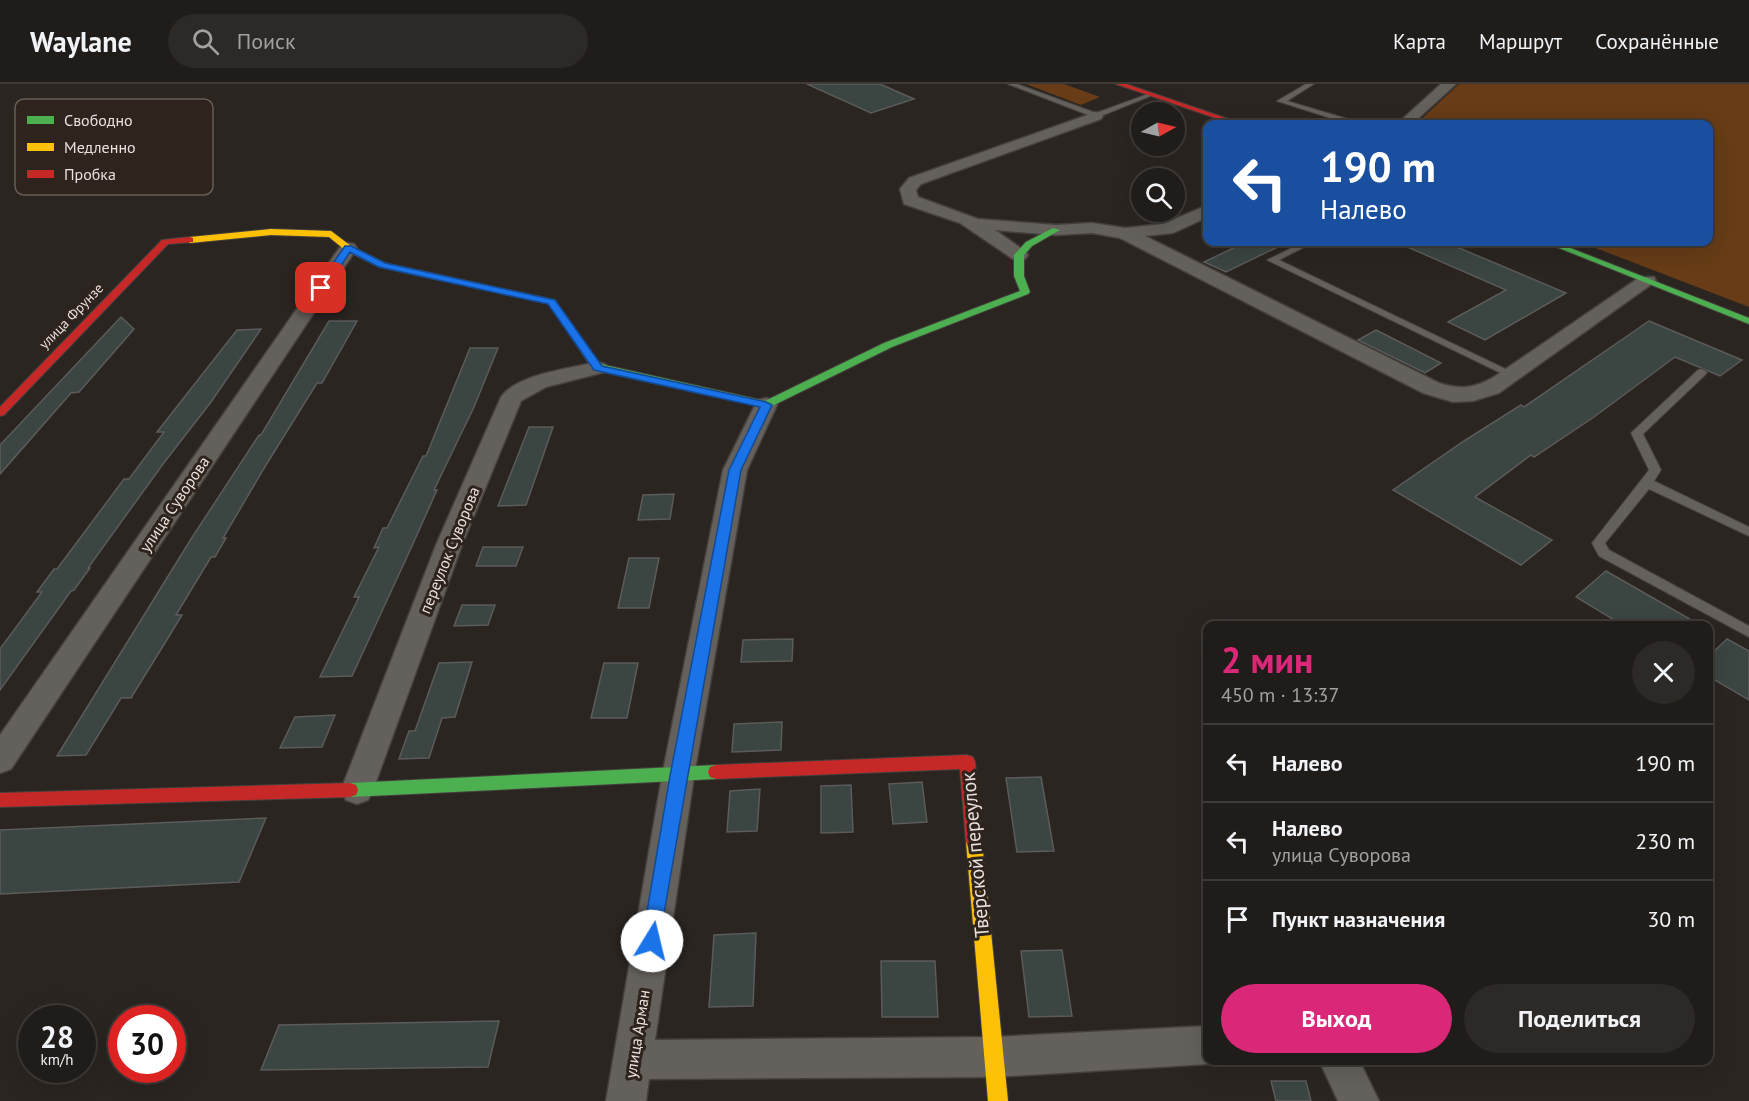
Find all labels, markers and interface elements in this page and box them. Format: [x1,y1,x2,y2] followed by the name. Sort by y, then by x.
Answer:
[168,14,588,68] search box
[30,23,132,60] text: Waylane
[189,25,222,58] icon: search
[237,27,295,55] text: Поиск
[1393,28,1446,55] text: Карта
[1479,28,1562,55] text: Маршрут
[1595,28,1719,55] text: Сохранённые
[15,99,213,195] legend
[1131,102,1185,156] north arrow
[1131,102,1185,222] map controls
[64,110,133,130] text: Свободно
[64,137,136,157] text: Медленно
[1320,139,1436,194] text: 190 m
[1221,144,1299,222] icon: left
[64,164,116,184] text: Пробка
[1131,168,1185,222] button: search
[1320,192,1407,226] text: Налево
[295,262,346,313] pin
[304,271,337,304] icon: arrive
[35,279,107,353] street label: улица Фрунзе
[135,452,213,556] street label: улица Суворова
[414,484,484,616] street label: переулок Суворова
[1221,636,1313,683] text: 2 мин
[1632,641,1695,704] button: close
[1221,682,1339,708] text: 450 m · 13:37
[1221,747,1254,780] icon: left
[1272,749,1343,777] text: Налево
[1635,749,1695,777] text: 190 m
[955,771,995,939] street label: Тверской переулок
[1272,814,1343,842] text: Налево
[1221,825,1254,858] icon: left
[1635,827,1695,855] text: 230 m
[1272,842,1411,868] text: улица Суворова
[1221,903,1254,936] icon: arrive
[1272,905,1445,933] text: Пункт назначения
[1647,905,1695,933] text: 30 m
[620,909,684,973] position arrow
[1221,984,1452,1053] button: Выход
[1464,984,1695,1053] button: Поделиться
[620,988,654,1080] street label: улица Арман
[108,1005,186,1083] speed limit sign: 30
[40,1017,74,1056] text: 28
[41,1050,73,1069] text: km/h

